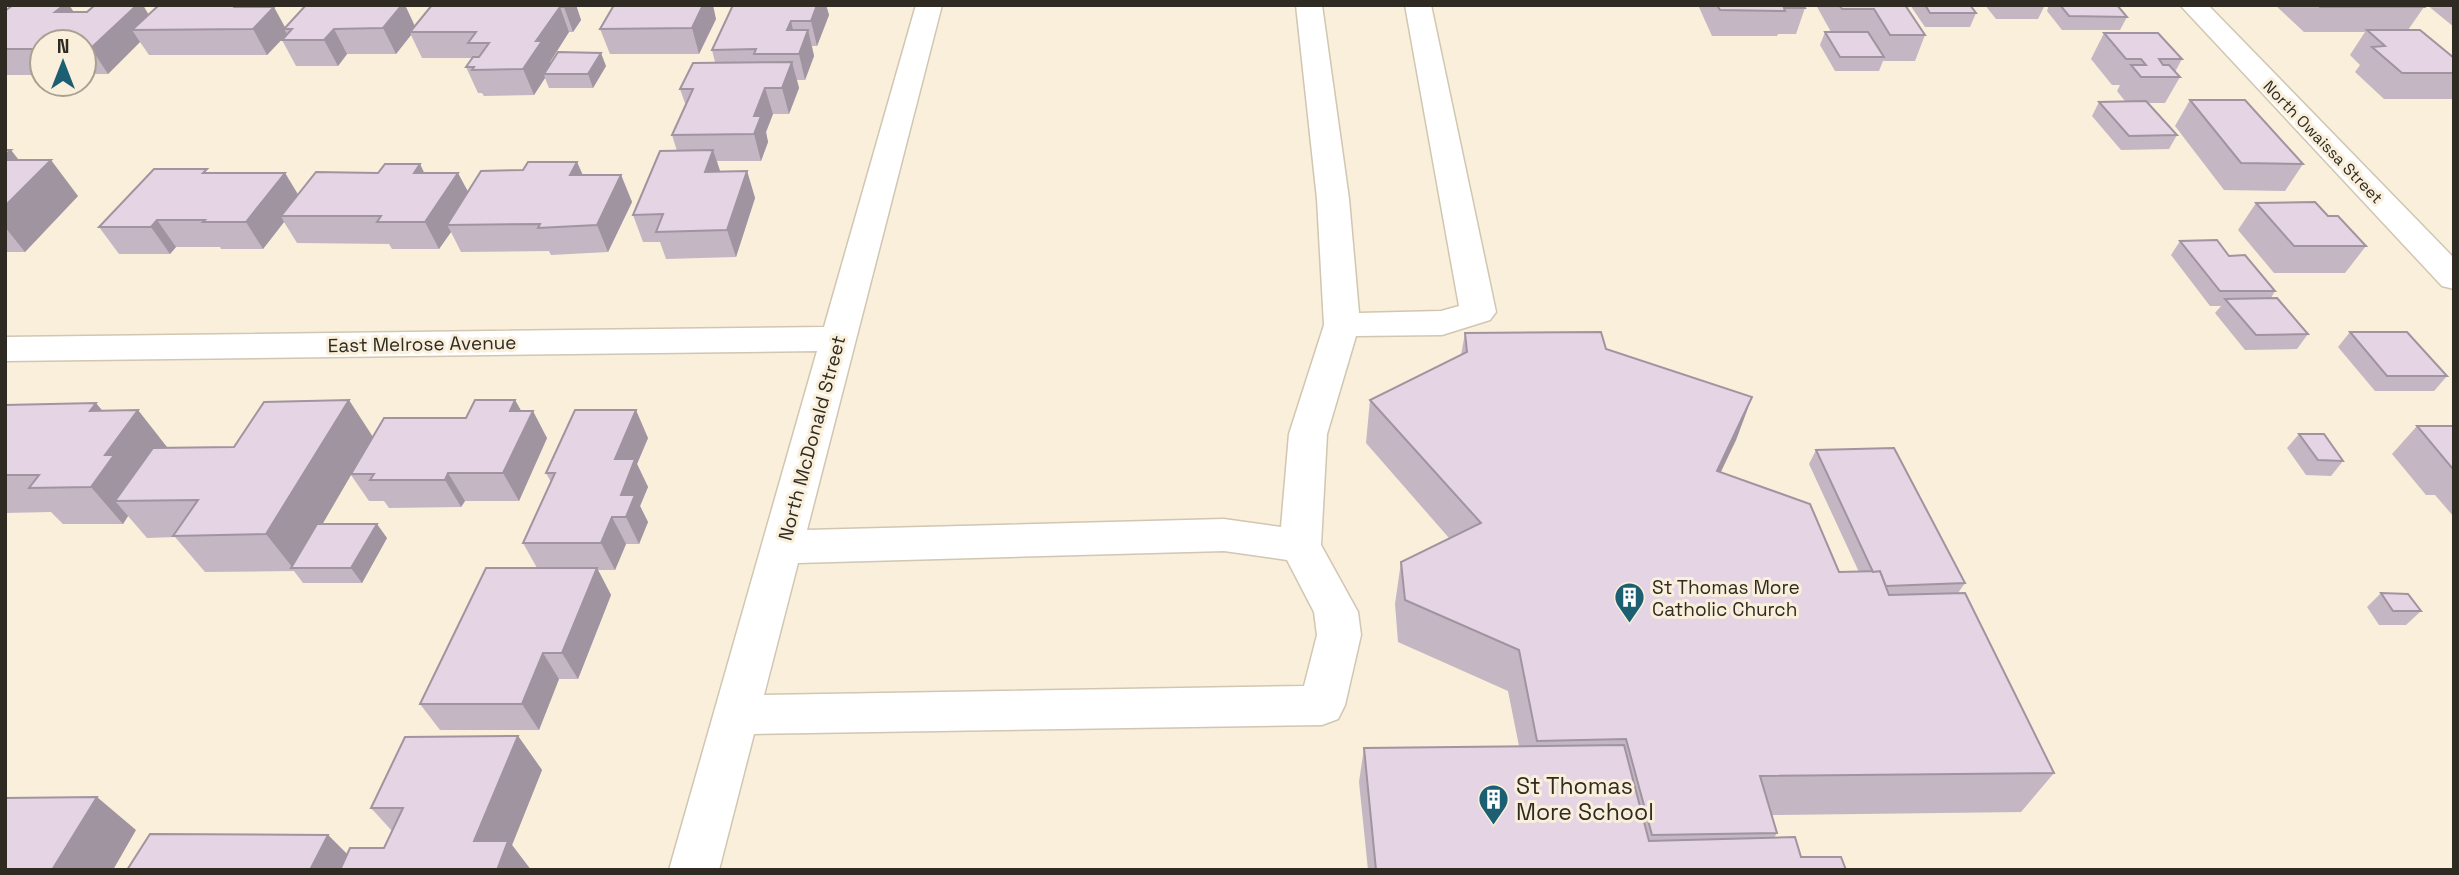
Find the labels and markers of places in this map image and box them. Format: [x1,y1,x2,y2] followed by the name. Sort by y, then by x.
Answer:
[1652,575,1800,622] place label: St Thomas More Catholic Church
[1612,581,1646,625] building icon: St Thomas More Catholic Church
[1516,771,1654,827] place label: St Thomas More School
[1476,782,1510,826] building icon: St Thomas More School

